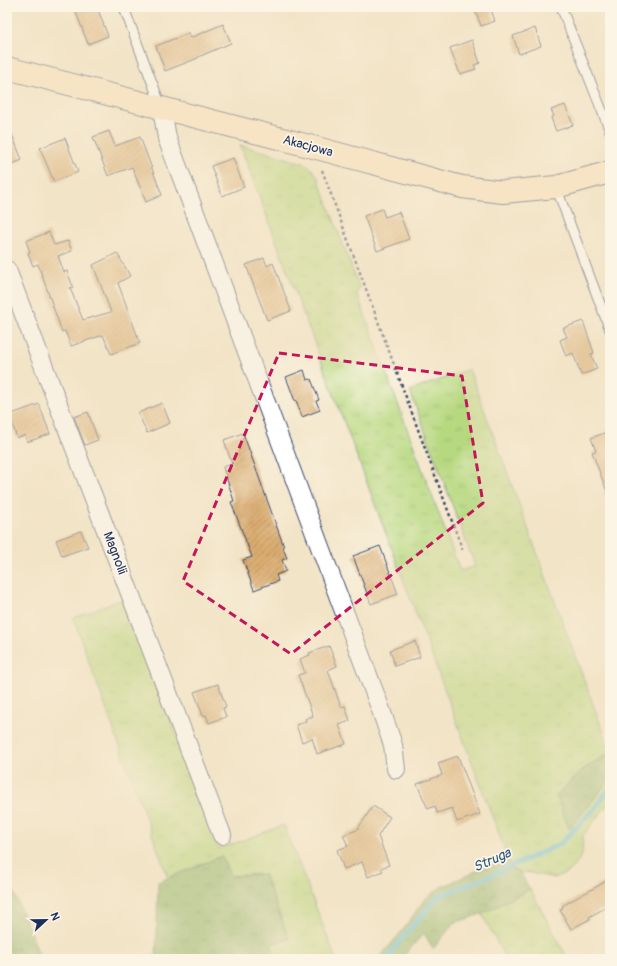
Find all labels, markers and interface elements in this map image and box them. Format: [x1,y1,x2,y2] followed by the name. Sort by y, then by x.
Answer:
[281,132,335,160] street label: Akacjowa
[100,529,130,577] street label: Magnolii
[471,844,515,876] water label: Struga
[26,900,66,940] north arrow
[47,911,62,923] text: N

